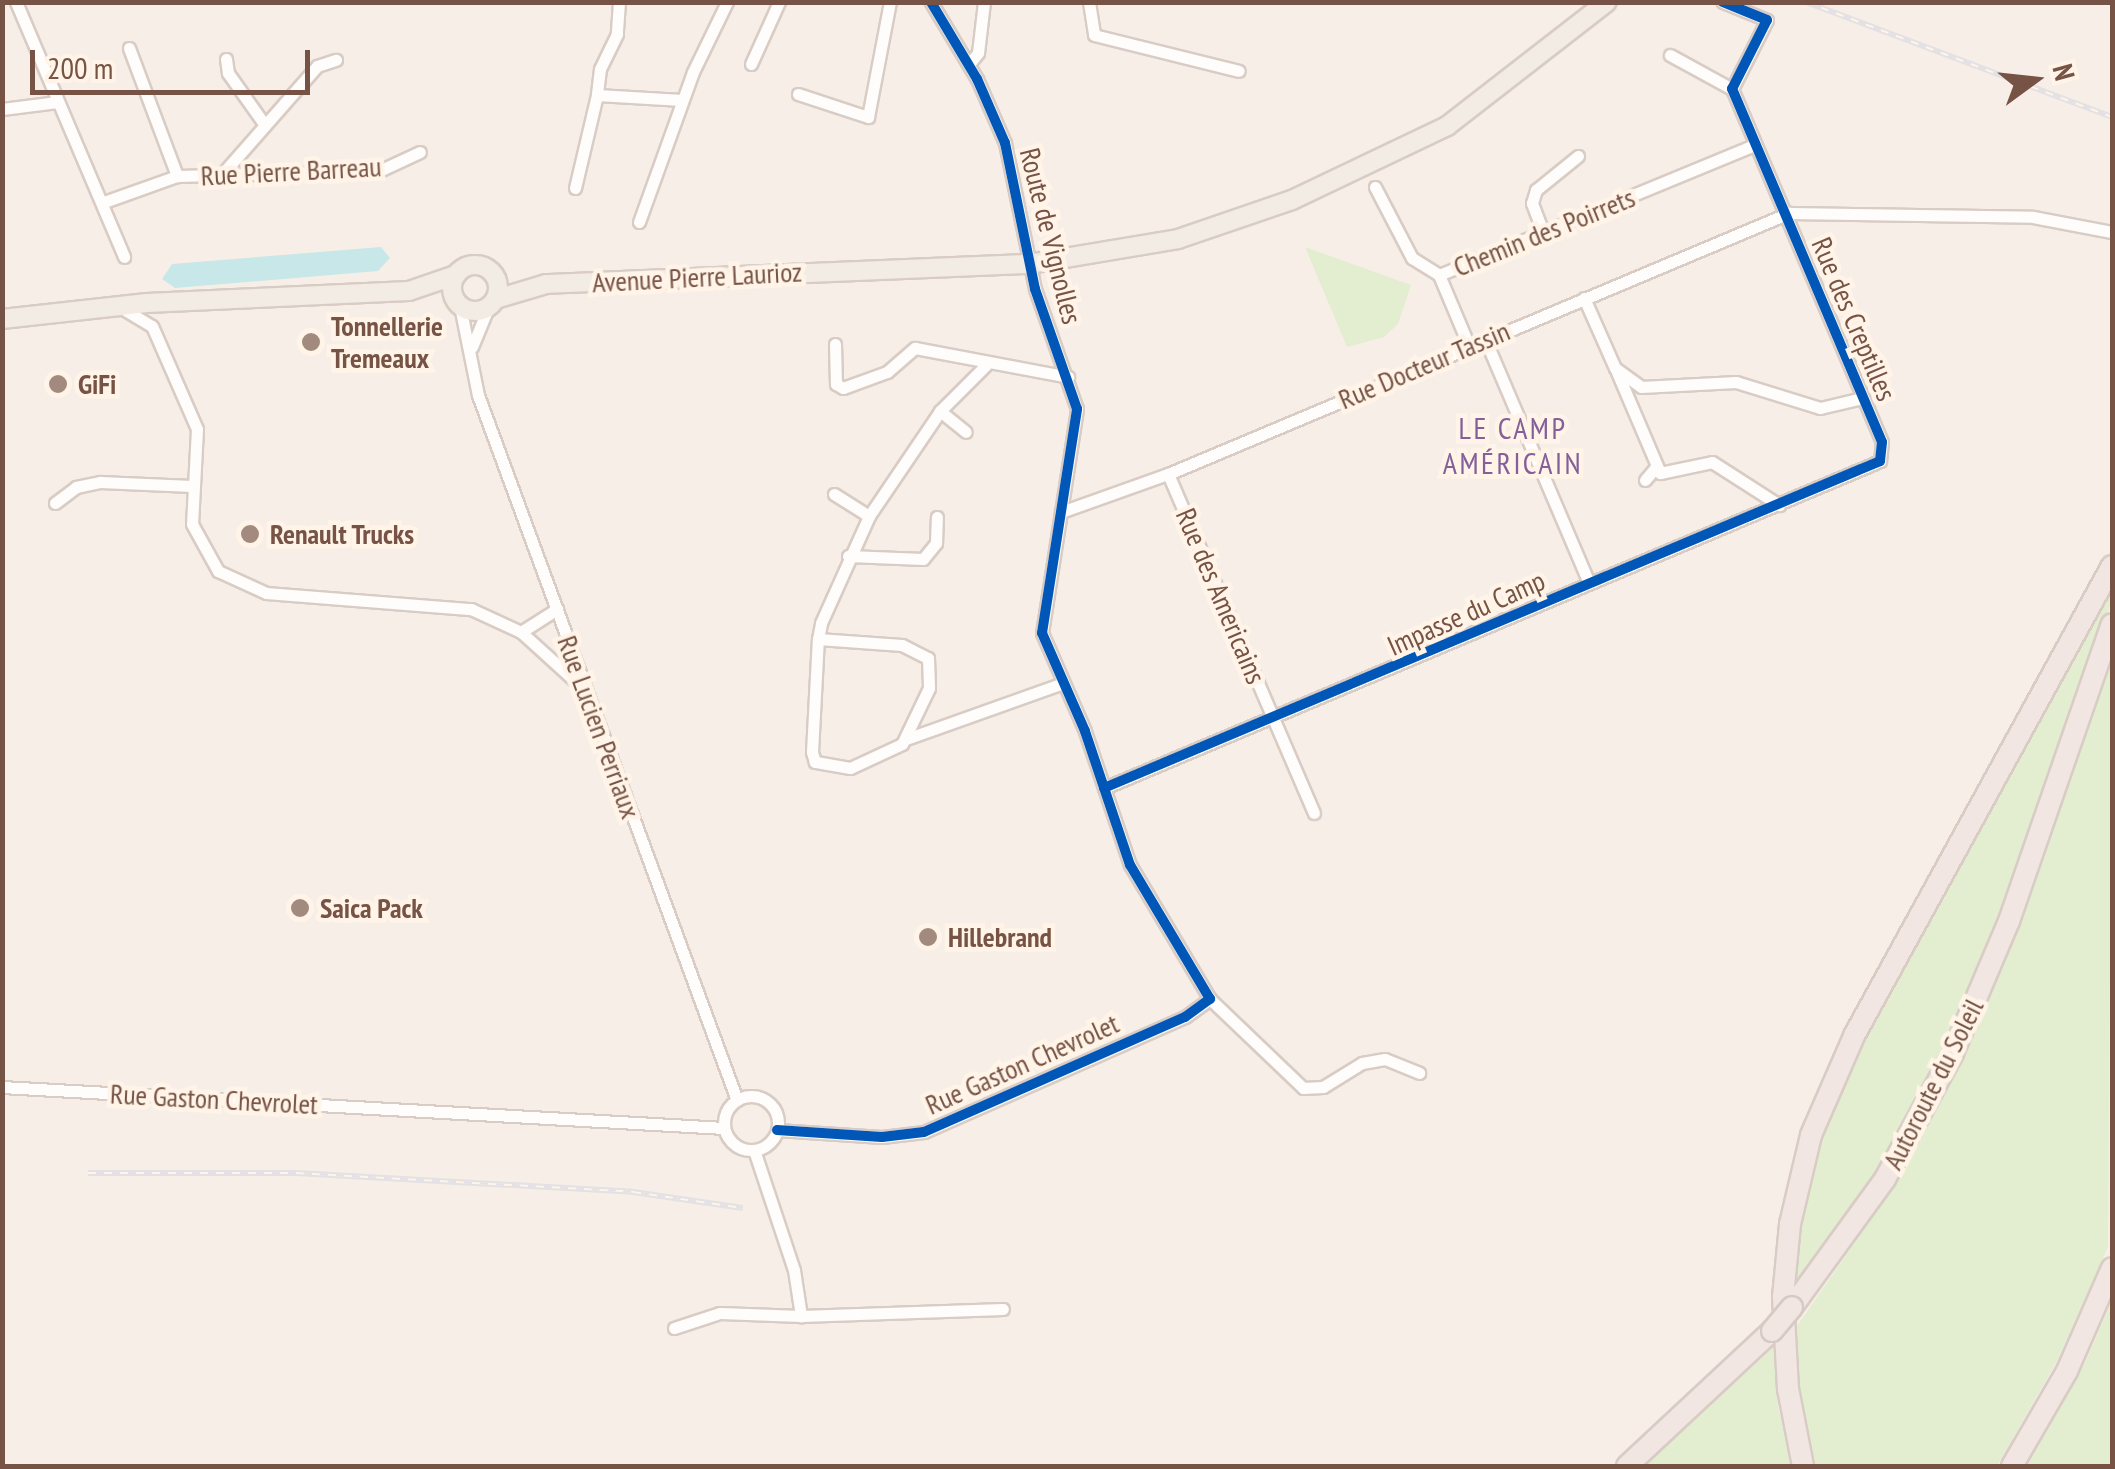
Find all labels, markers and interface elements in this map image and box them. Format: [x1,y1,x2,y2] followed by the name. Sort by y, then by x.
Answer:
[35,30,315,92] scale bar
[1985,30,2085,130] north arrow
[47,48,113,87] text: 200 m
[2045,60,2084,84] text: N
[1013,144,1089,328] street label: Route de Vignolles
[200,149,382,193] street label: Rue Pierre Barreau
[1449,180,1639,284] street label: Chemin des Poirrets
[1805,232,1903,406] street label: Rue des Creptilles
[591,255,803,299] street label: Avenue Pierre Laurioz
[331,309,443,375] place label: Tonnellerie Tremeaux
[1333,314,1515,416] street label: Rue Docteur Tassin
[300,331,322,353] marker: Tonnellerie Tremeaux
[78,367,116,401] place label: GiFi
[47,373,69,395] marker: GiFi
[1443,410,1583,480] district label: LE CAMP AMÉRICAIN
[1169,503,1273,689] street label: Rue des Americains
[270,517,415,551] place label: Renault Trucks
[239,523,261,545] marker: Renault Trucks
[1382,563,1550,663] street label: Impasse du Camp
[550,631,648,823] street label: Rue Lucien Perriaux
[320,891,423,925] place label: Saica Pack
[289,897,311,919] marker: Saica Pack
[948,920,1052,954] place label: Hillebrand
[917,926,939,948] marker: Hillebrand
[1876,993,1990,1175] street label: Autoroute du Soleil
[920,1006,1124,1122] street label: Rue Gaston Chevrolet
[109,1077,319,1121] street label: Rue Gaston Chevrolet

